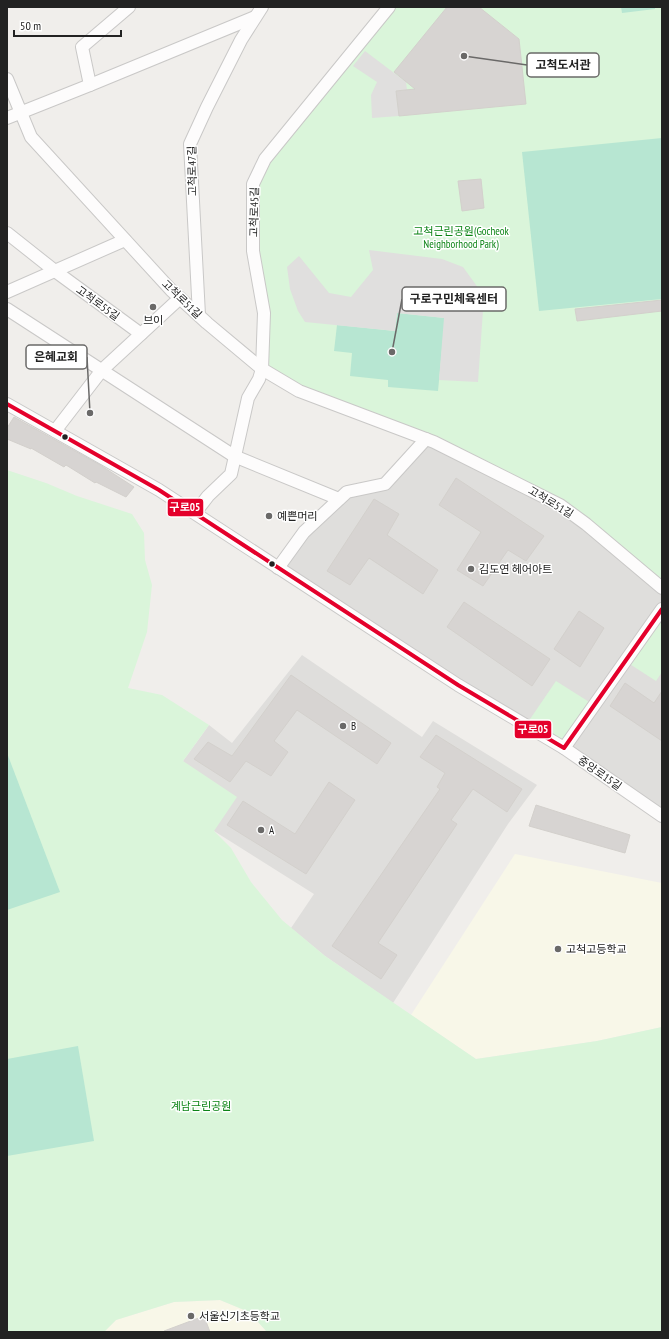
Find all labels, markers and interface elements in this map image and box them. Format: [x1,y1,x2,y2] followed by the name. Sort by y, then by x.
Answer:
[14,12,121,38] scale bar
[20,18,41,33] text: 50 m
[527,53,599,77] callout: 고척도서관
[535,57,591,72] text: 고척도서관
[185,146,199,196] street label: 고척로47길
[247,187,261,237] street label: 고척로45길
[413,224,510,251] park label: 고척근린공원(Gocheok Neighborhood Park)
[159,276,205,322] street label: 고척로51길
[74,283,122,323] street label: 고척로55길
[402,287,506,311] callout: 구로구민체육센터
[410,291,498,306] text: 구로구민체육센터
[148,302,158,312] marker: 브이
[143,313,163,327] place label: 브이
[26,345,87,369] callout: 은혜교회
[34,349,78,364] text: 은혜교회
[60,432,70,442] unlabelled marker
[526,483,576,521] street label: 고척로51길
[167,498,204,517] line badge: 구로05
[170,500,200,514] text: 구로05
[277,509,317,523] place label: 예쁜머리
[264,511,274,521] marker: 예쁜머리
[267,559,277,569] unlabelled marker
[479,562,552,576] place label: 김도연 헤어아트
[466,564,476,574] marker: 김도연 헤어아트
[351,719,356,733] place label: B
[514,720,552,739] line badge: 구로05
[338,721,348,731] marker: B
[518,722,548,736] text: 구로05
[575,753,625,793] street label: 중앙로15길
[269,823,275,837] place label: A
[256,825,266,835] marker: A
[566,942,627,956] place label: 고척고등학교
[553,944,563,954] marker: 고척고등학교
[171,1099,231,1113] park label: 계남근린공원
[199,1309,280,1323] place label: 서울신기초등학교
[186,1311,196,1321] marker: 서울신기초등학교

